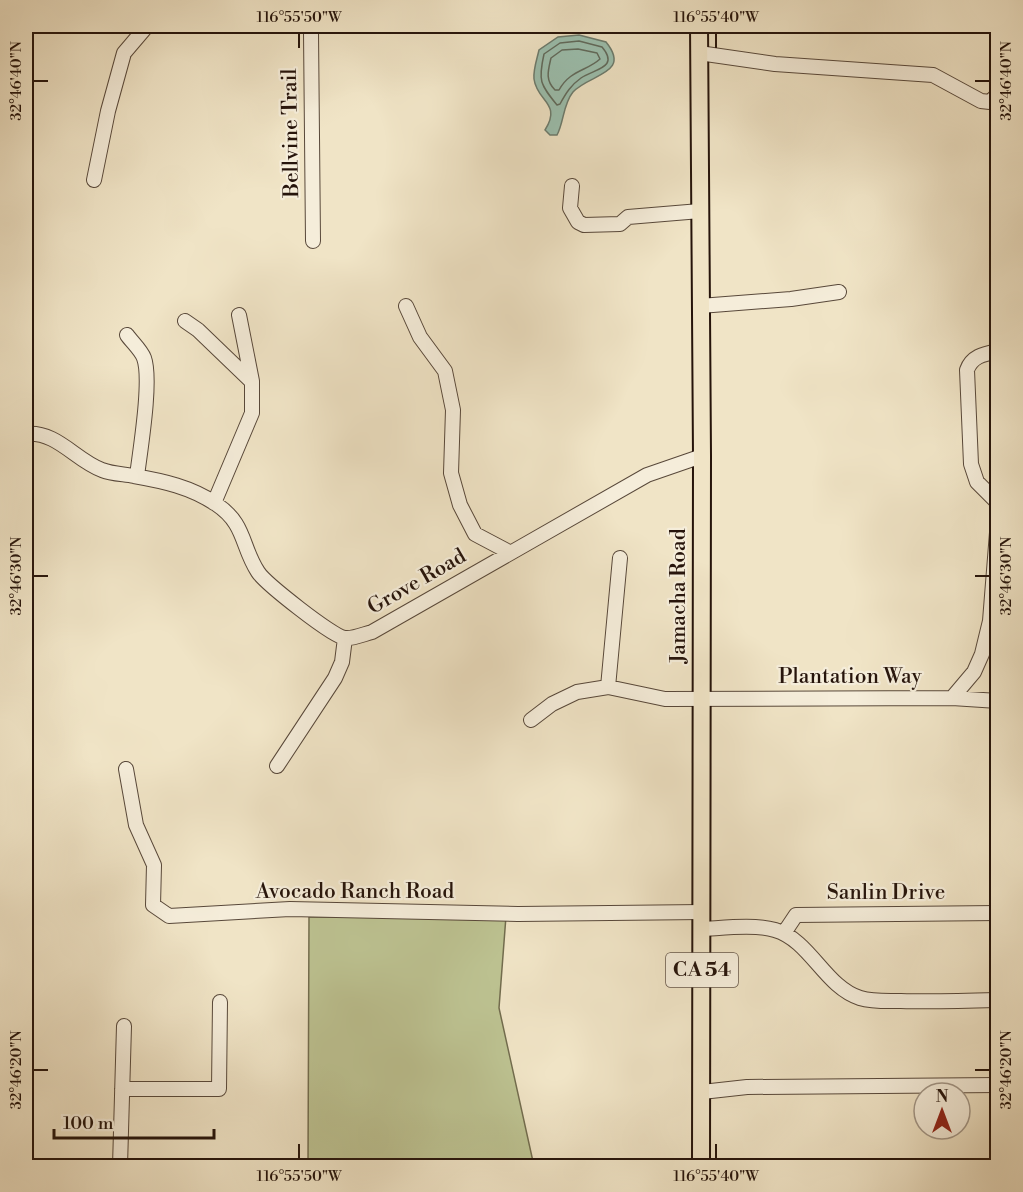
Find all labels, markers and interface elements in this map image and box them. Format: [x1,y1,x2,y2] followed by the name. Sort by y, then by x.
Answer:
[256,8,342,27] text: 116°55'50"W
[673,8,759,27] text: 116°55'40"W
[7,41,26,121] text: 32°46'40"N
[997,41,1016,121] text: 32°46'40"N
[277,68,305,199] street label: Bellvine Trail
[666,528,692,665] street label: Jamacha Road
[7,537,26,615] text: 32°46'30"N
[997,537,1016,615] text: 32°46'30"N
[363,543,471,621] street label: Grove Road
[778,664,923,690] street label: Plantation Way
[255,879,454,905] street label: Avocado Ranch Road
[827,880,945,906] street label: Sanlin Drive
[666,953,738,987] road number: CA 54
[7,1030,26,1110] text: 32°46'20"N
[997,1030,1016,1110] text: 32°46'20"N
[912,1081,972,1141] north arrow
[936,1087,949,1107] text: N
[54,1102,214,1140] scale bar
[63,1112,114,1135] text: 100 m
[256,1167,342,1186] text: 116°55'50"W
[673,1167,759,1186] text: 116°55'40"W

